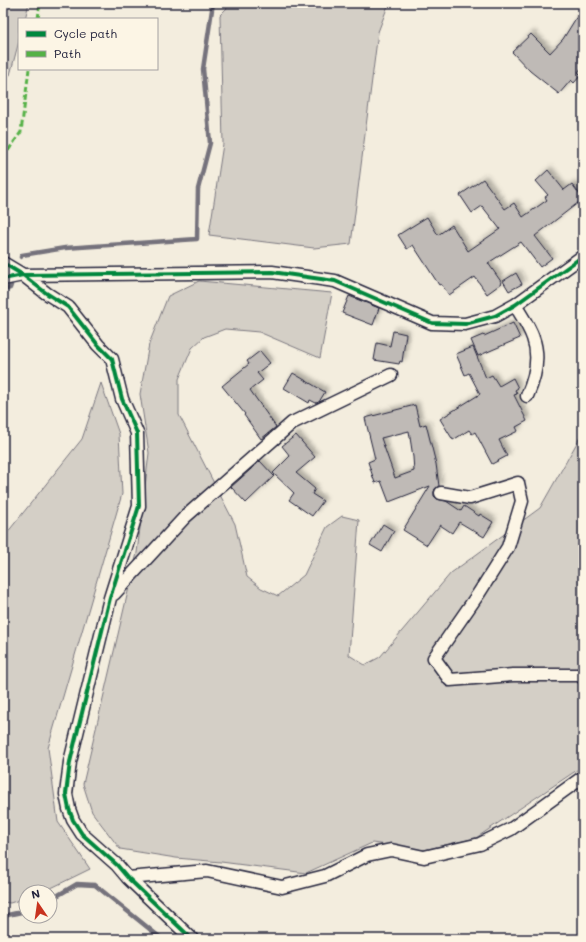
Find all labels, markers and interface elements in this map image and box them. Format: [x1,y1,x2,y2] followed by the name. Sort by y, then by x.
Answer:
[18,18,158,70] legend
[54,25,117,41] text: Cycle path
[54,45,81,61] text: Path
[18,884,58,924] north arrow
[30,886,41,902] text: N

